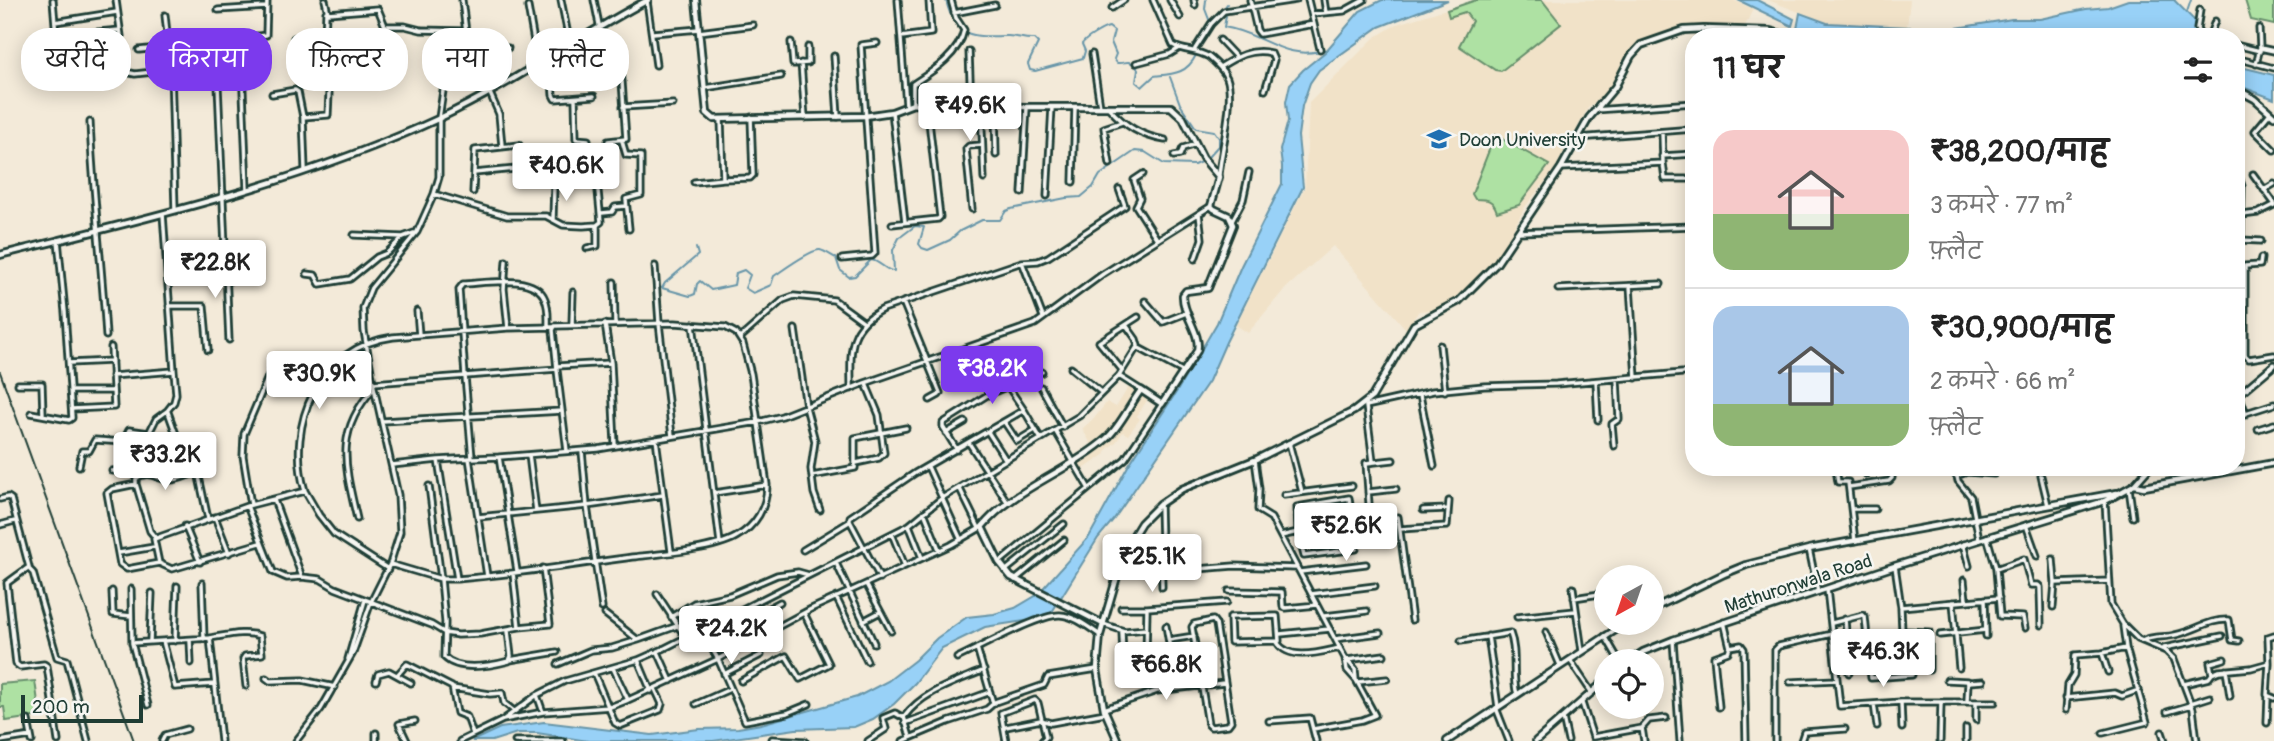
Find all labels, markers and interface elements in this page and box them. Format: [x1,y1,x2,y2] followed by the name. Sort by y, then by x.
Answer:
[21,28,131,91] chip: खरीदें
[145,28,272,91] chip: किराया
[286,28,408,91] chip: फ़िल्टर
[422,28,512,91] chip: नया
[526,28,629,91] chip: फ़्लैट
[1713,50,1783,87] text: 11 घर
[2179,51,2217,89] icon: filters
[913,83,1027,143] pin: ₹49.6K
[934,91,1006,120] text: ₹49.6K
[1425,125,1453,153] school or university icon: Doon University
[1459,128,1586,152] place label: Doon University
[1930,133,2109,170] text: ₹38,200/माह
[509,144,623,203] pin: ₹40.6K
[528,151,604,180] text: ₹40.6K
[1769,158,1853,242] icon: home
[1930,191,2073,220] text: 3 कमरे · 77 m²
[1930,237,1982,266] text: फ़्लैट
[158,240,272,300] pin: ₹22.8K
[180,248,250,277] text: ₹22.8K
[1930,309,2113,346] text: ₹30,900/माह
[1769,334,1853,418] icon: home
[935,346,1049,406] pin: ₹38.2K
[262,352,376,411] pin: ₹30.9K
[957,354,1027,383] text: ₹38.2K
[282,359,356,388] text: ₹30.9K
[1930,367,2075,396] text: 2 कमरे · 66 m²
[1930,413,1982,442] text: फ़्लैट
[108,433,222,492] pin: ₹33.2K
[129,440,201,469] text: ₹33.2K
[1289,504,1403,563] pin: ₹52.6K
[1310,511,1382,540] text: ₹52.6K
[1095,534,1209,594] pin: ₹25.1K
[1118,542,1186,571] text: ₹25.1K
[1721,549,1875,619] street label: Mathuronwala Road
[1594,565,1664,635] north arrow
[1594,565,1664,719] map controls
[674,606,788,666] pin: ₹24.2K
[695,614,767,643] text: ₹24.2K
[1826,630,1940,689] pin: ₹46.3K
[1847,637,1919,666] text: ₹46.3K
[1109,642,1223,702] pin: ₹66.8K
[1594,649,1664,719] button: locate
[1130,650,1202,679] text: ₹66.8K
[21,692,144,724] scale bar
[32,695,90,719] text: 200 m

